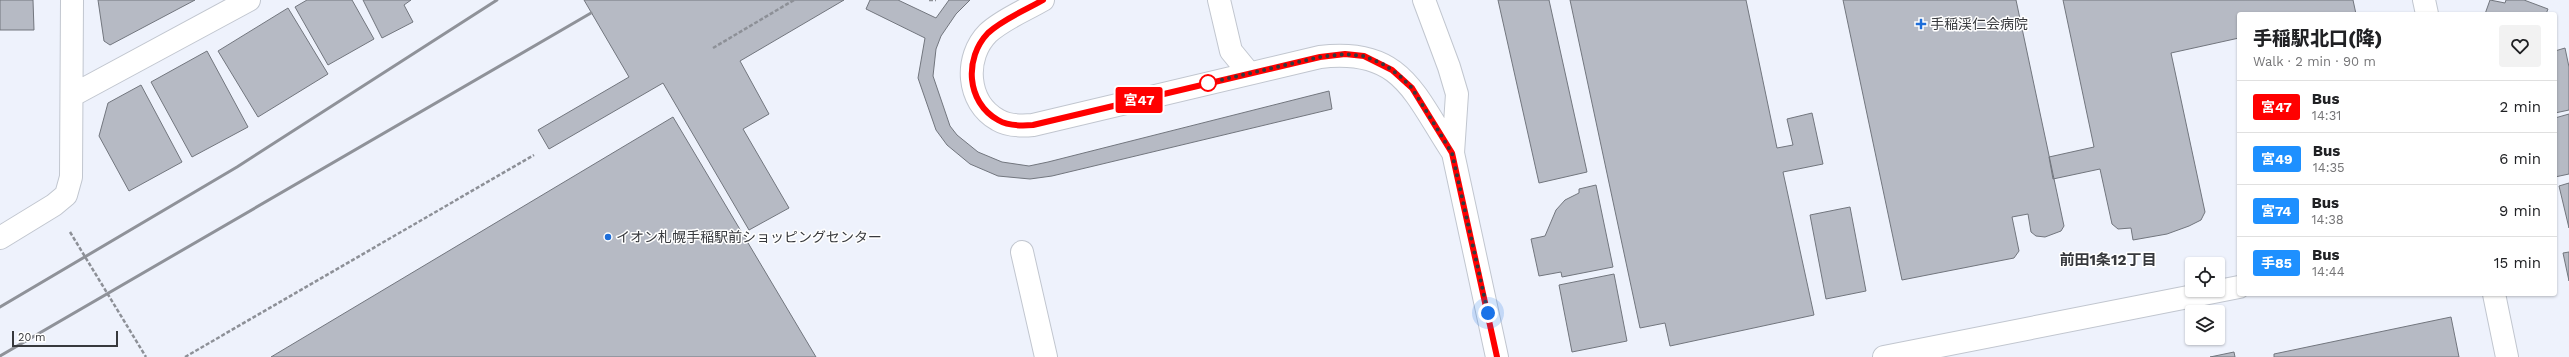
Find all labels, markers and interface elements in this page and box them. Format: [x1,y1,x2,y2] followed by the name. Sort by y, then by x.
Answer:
[1930,16,2028,32] place label: 手稲渓仁会病院
[1915,18,1927,30] marker: 手稲渓仁会病院
[2499,25,2541,67] button: heart
[2253,27,2382,50] text: 手稲駅北口(降)
[2253,54,2376,69] text: Walk · 2 min · 90 m
[1199,74,1217,92] unlabelled marker
[1116,87,1162,113] line badge: 宮47
[2312,90,2339,108] text: Bus
[1124,92,1154,108] text: 宮47
[2500,98,2541,116] text: 2 min
[2261,99,2292,115] text: 宮47
[2312,108,2341,123] text: 14:31
[2313,142,2340,160] text: Bus
[2499,150,2541,168] text: 6 min
[2261,151,2293,167] text: 宮49
[2313,160,2345,175] text: 14:35
[2311,194,2339,212] text: Bus
[2499,202,2541,220] text: 9 min
[2261,203,2291,219] text: 宮74
[2311,212,2344,227] text: 14:38
[616,229,882,245] place label: イオン札幌手稲駅前ショッピングセンター
[603,232,613,242] marker: イオン札幌手稲駅前ショッピングセンター
[2312,246,2340,264] text: Bus
[2060,251,2156,269] district label: 前田1条12丁目
[2494,254,2541,272] text: 15 min
[2261,255,2292,271] text: 手85
[2185,257,2225,345] map controls
[2185,257,2225,297] button: locate
[2312,264,2345,279] text: 14:44
[1478,303,1498,323] your location
[2185,305,2225,345] button: layers
[12,329,118,348] scale bar
[18,331,46,344] text: 20 m

